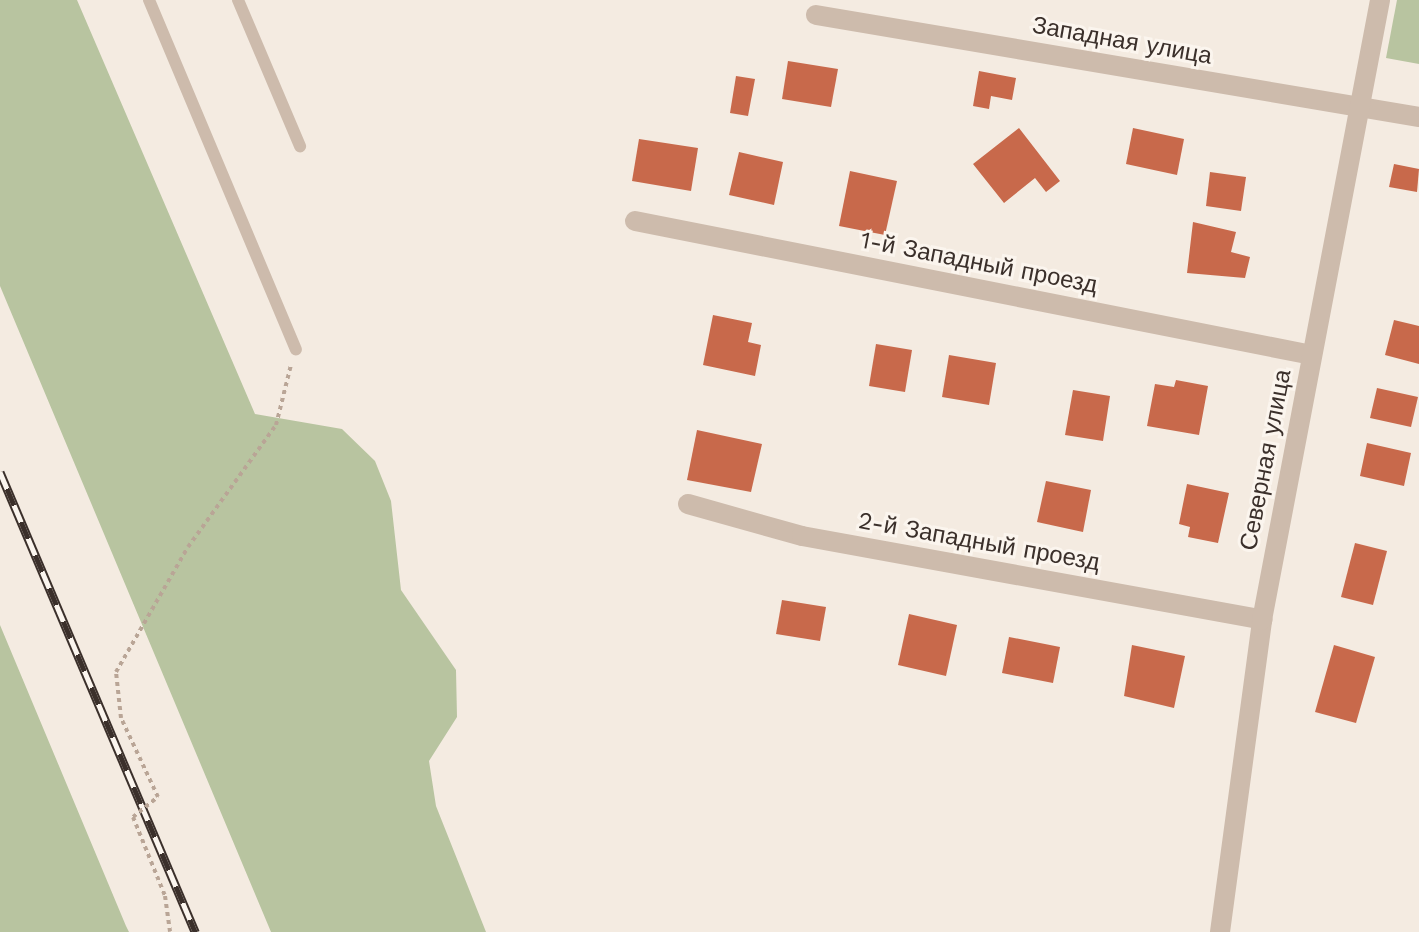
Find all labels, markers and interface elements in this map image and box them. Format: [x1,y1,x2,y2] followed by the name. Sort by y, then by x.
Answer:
[1030,11,1214,71] street label: Западная улица
[858,226,1100,300] street label: 1-й Западный проезд
[1234,367,1298,553] street label: Северная улица
[856,507,1102,577] street label: 2-й Западный проезд

